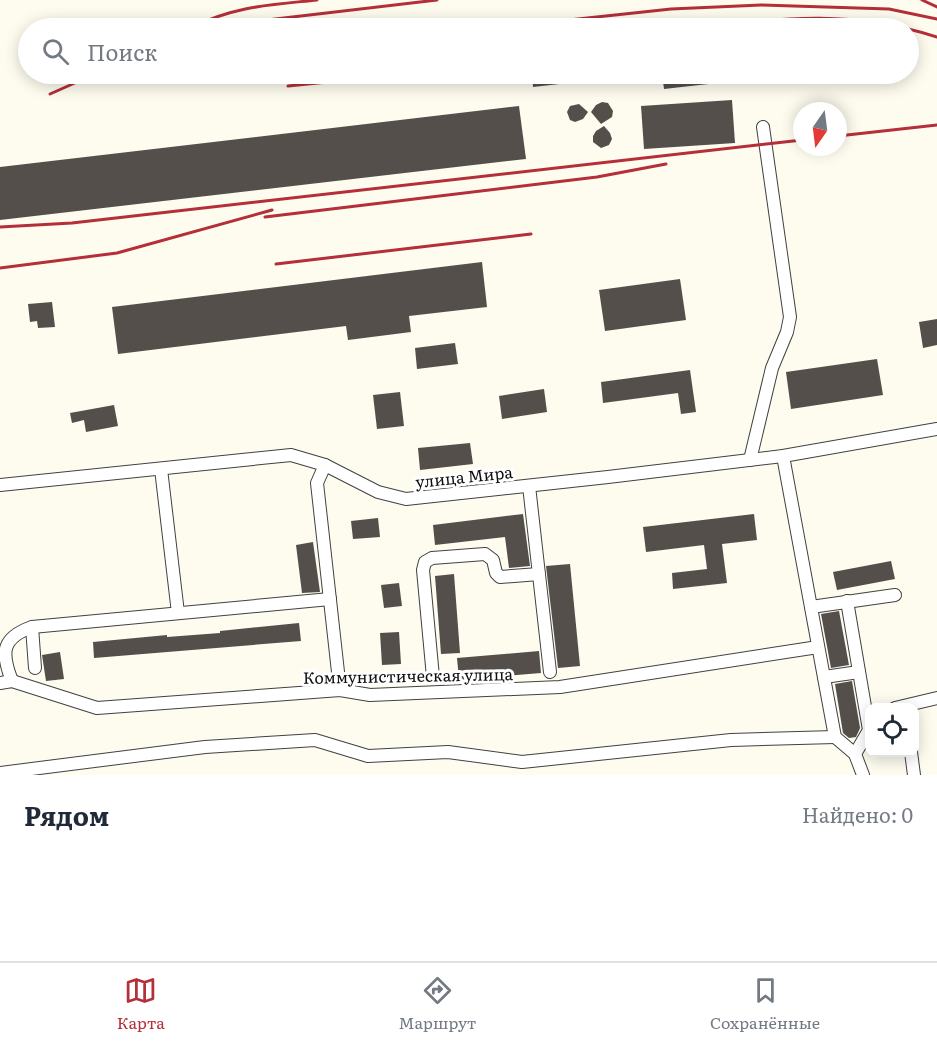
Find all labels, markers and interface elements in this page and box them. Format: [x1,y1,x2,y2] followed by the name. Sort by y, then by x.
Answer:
[18,18,919,84] search box
[39,35,72,68] icon: search
[87,35,157,68] text: Поиск
[793,102,847,156] north arrow
[414,459,514,493] street label: улица Мира
[303,661,514,689] street label: Коммунистическая улица
[865,703,919,757] map controls
[865,703,919,757] button: locate
[24,795,109,834] text: Рядом
[802,799,913,829] text: Найдено: 0
[117,974,165,1034] tab: Карта
[399,974,476,1034] tab: Маршрут
[710,974,820,1034] tab: Сохранённые

